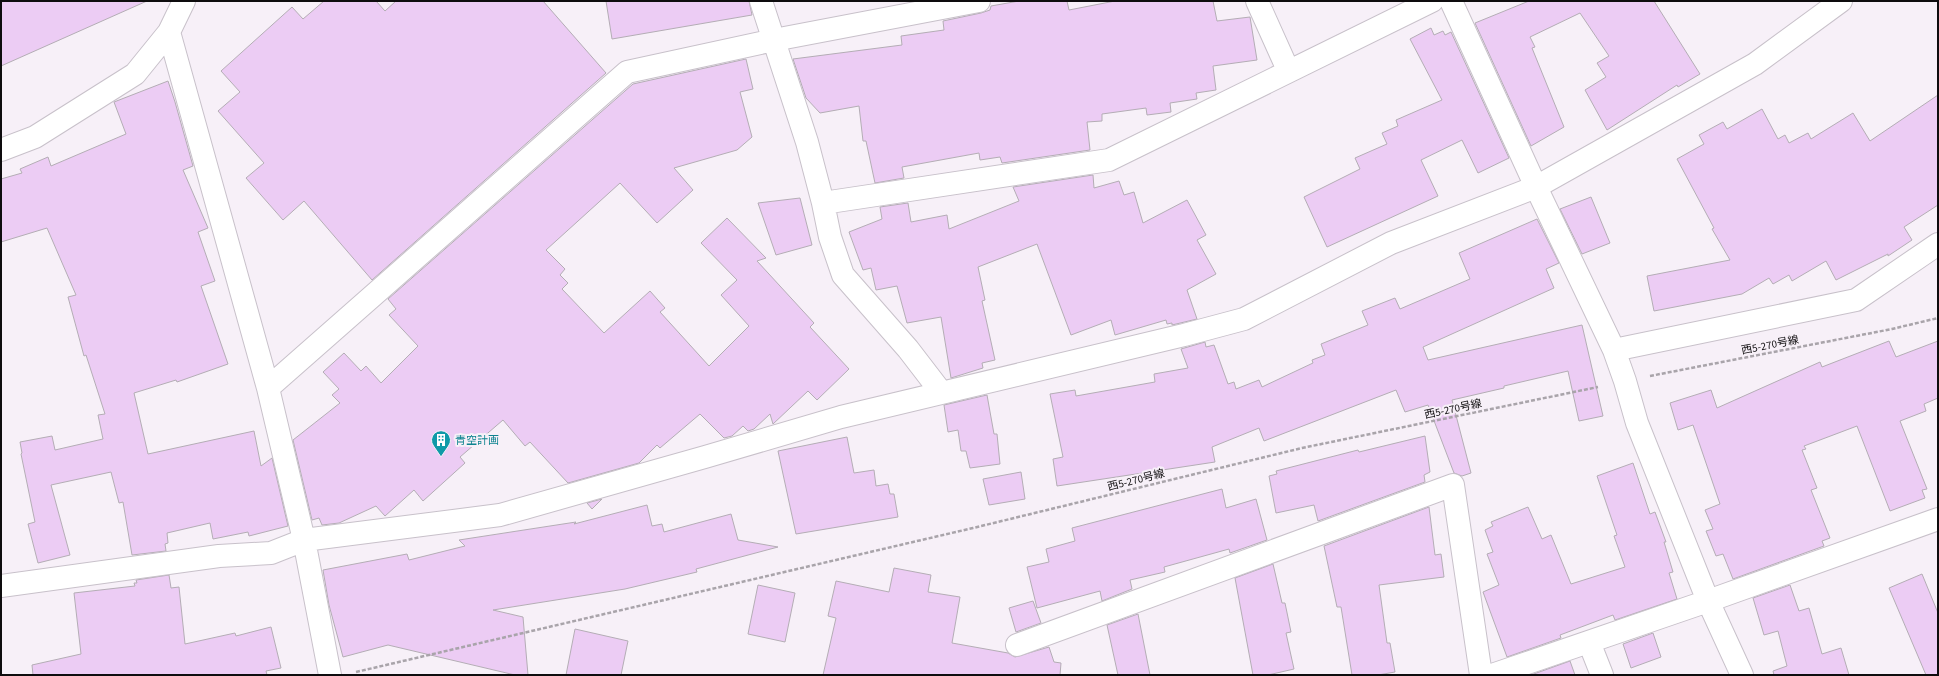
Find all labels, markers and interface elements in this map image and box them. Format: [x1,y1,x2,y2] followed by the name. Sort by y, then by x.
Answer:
[1740,332,1800,358] street label: 西5-270号線
[1423,396,1483,422] street label: 西5-270号線
[430,429,452,457] building icon: 青空計画
[455,433,499,448] place label: 青空計画
[1106,466,1166,494] street label: 西5-270号線

